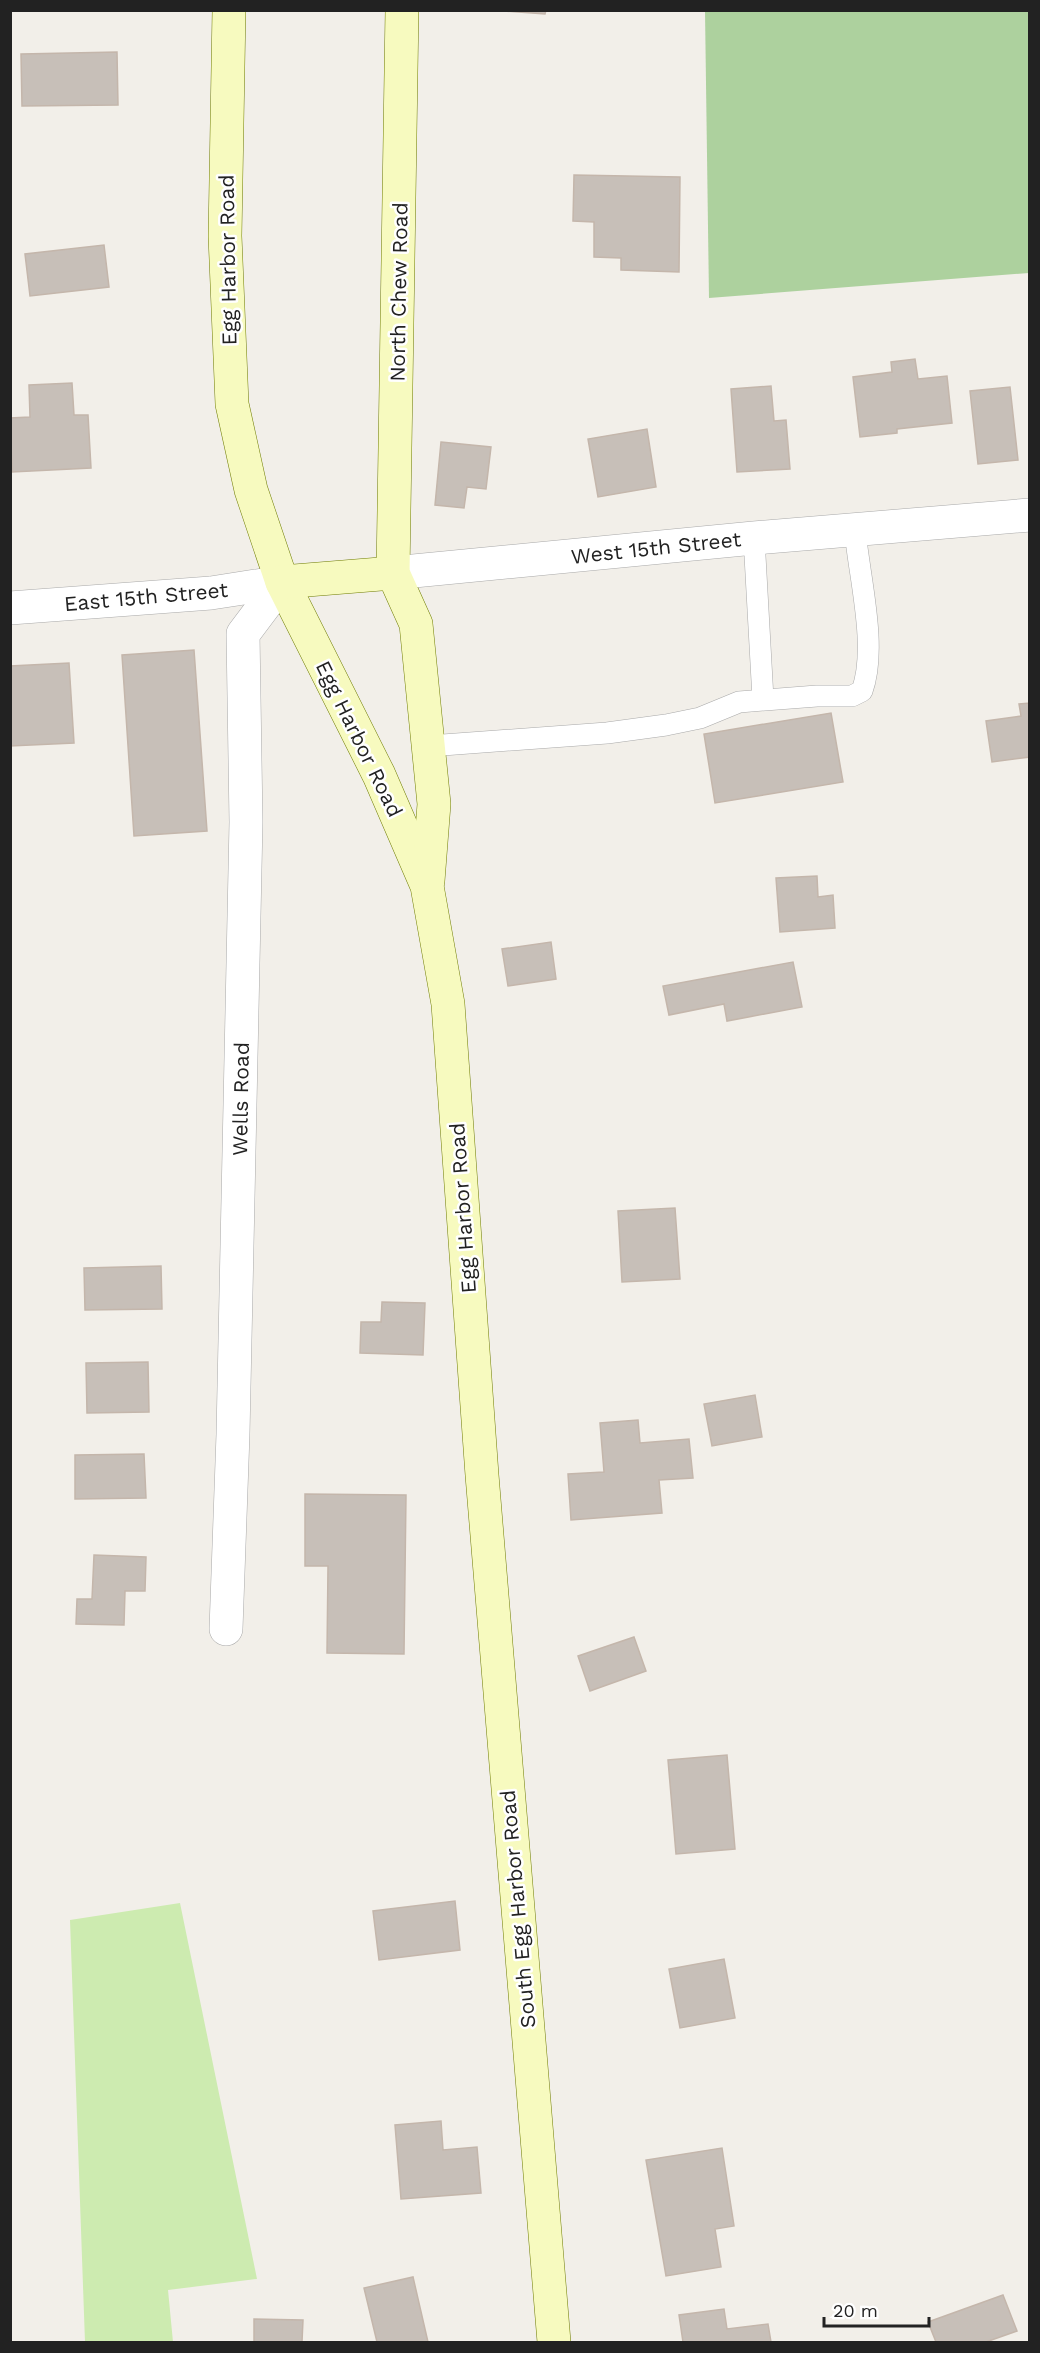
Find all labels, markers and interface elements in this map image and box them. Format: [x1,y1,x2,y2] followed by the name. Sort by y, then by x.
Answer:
[214,174,241,346] street label: Egg Harbor Road
[384,202,413,382] street label: North Chew Road
[570,526,742,569] street label: West 15th Street
[63,577,229,616] street label: East 15th Street
[311,656,408,821] street label: Egg Harbor Road
[227,1042,254,1156] street label: Wells Road
[444,1122,481,1294] street label: Egg Harbor Road
[495,1789,540,2029] street label: South Egg Harbor Road
[824,2290,929,2328] scale bar
[833,2300,878,2321] text: 20 m

